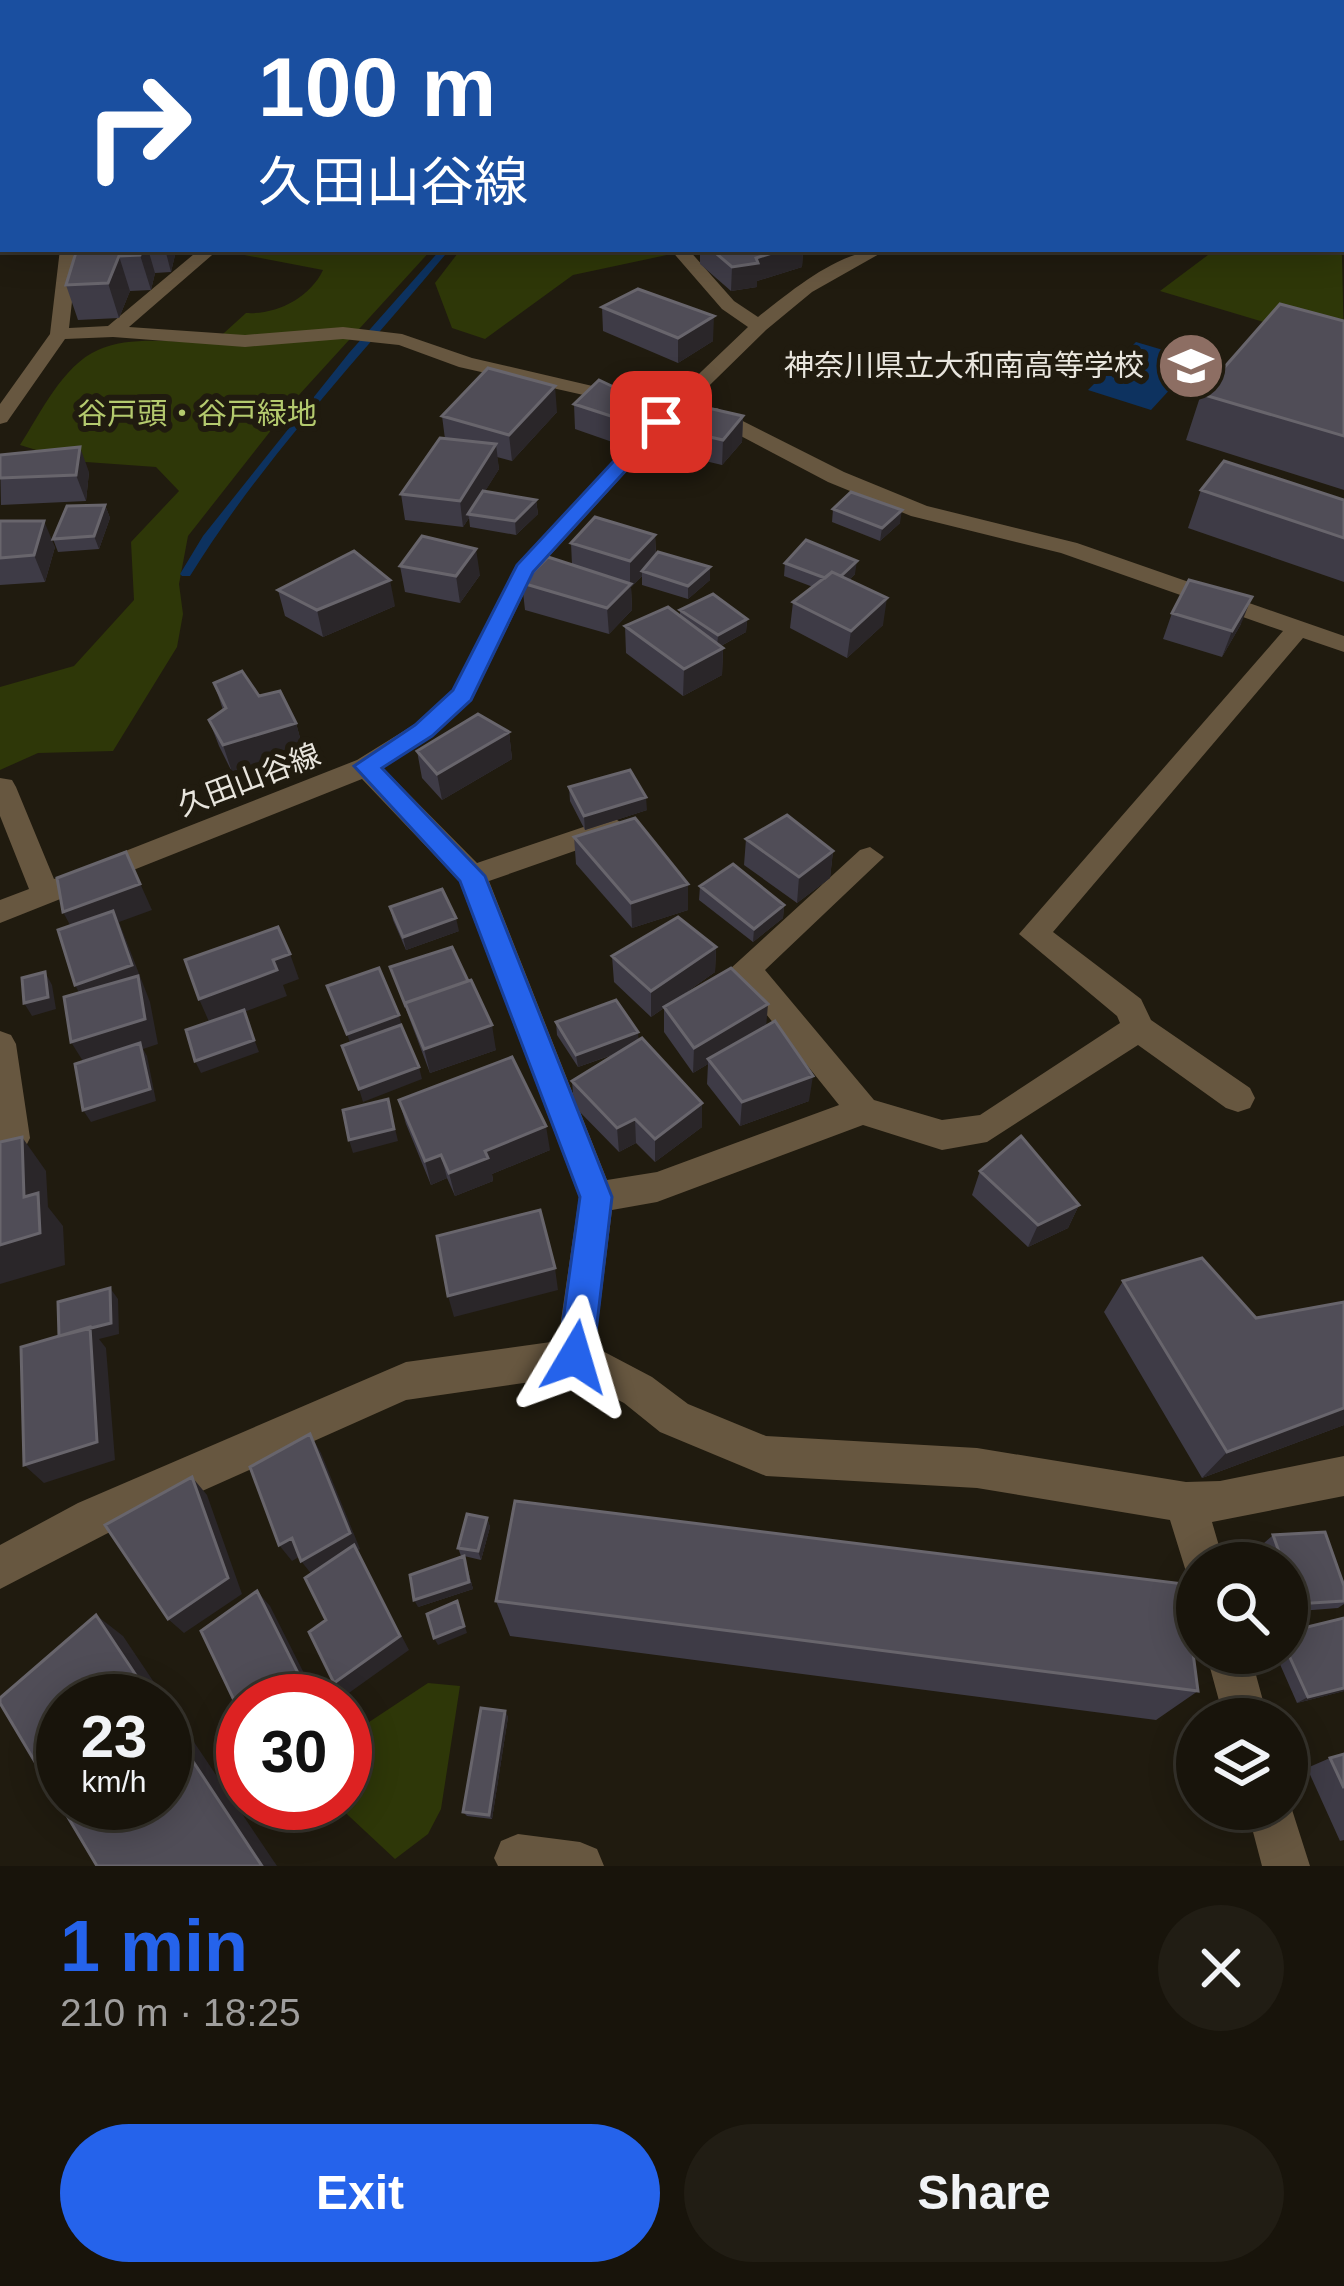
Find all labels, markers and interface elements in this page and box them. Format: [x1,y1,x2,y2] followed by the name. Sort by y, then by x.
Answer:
[258,40,496,134] text: 100 m
[60,48,216,204] icon: right
[258,152,528,212] text: 久田山谷線
[1156,331,1226,401] school or university icon: 神奈川県立大和南高等学校
[784,349,1144,382] place label: 神奈川県立大和南高等学校
[610,371,712,473] pin
[628,389,694,455] icon: arrive
[77,397,317,430] park label: 谷戸頭・谷戸緑地
[173,737,325,822] street label: 久田山谷線
[512,1294,638,1420] position arrow
[1176,1542,1308,1830] map controls
[1176,1542,1308,1674] button: search
[216,1674,372,1830] speed limit sign: 30
[1176,1698,1308,1830] button: layers
[81,1703,147,1770] text: 23
[81,1765,147,1798] text: km/h
[1158,1905,1284,2031] button: close
[60,1906,248,1986] text: 1 min
[60,1991,301,2034] text: 210 m · 18:25
[60,2124,660,2262] button: Exit
[684,2124,1284,2262] button: Share

